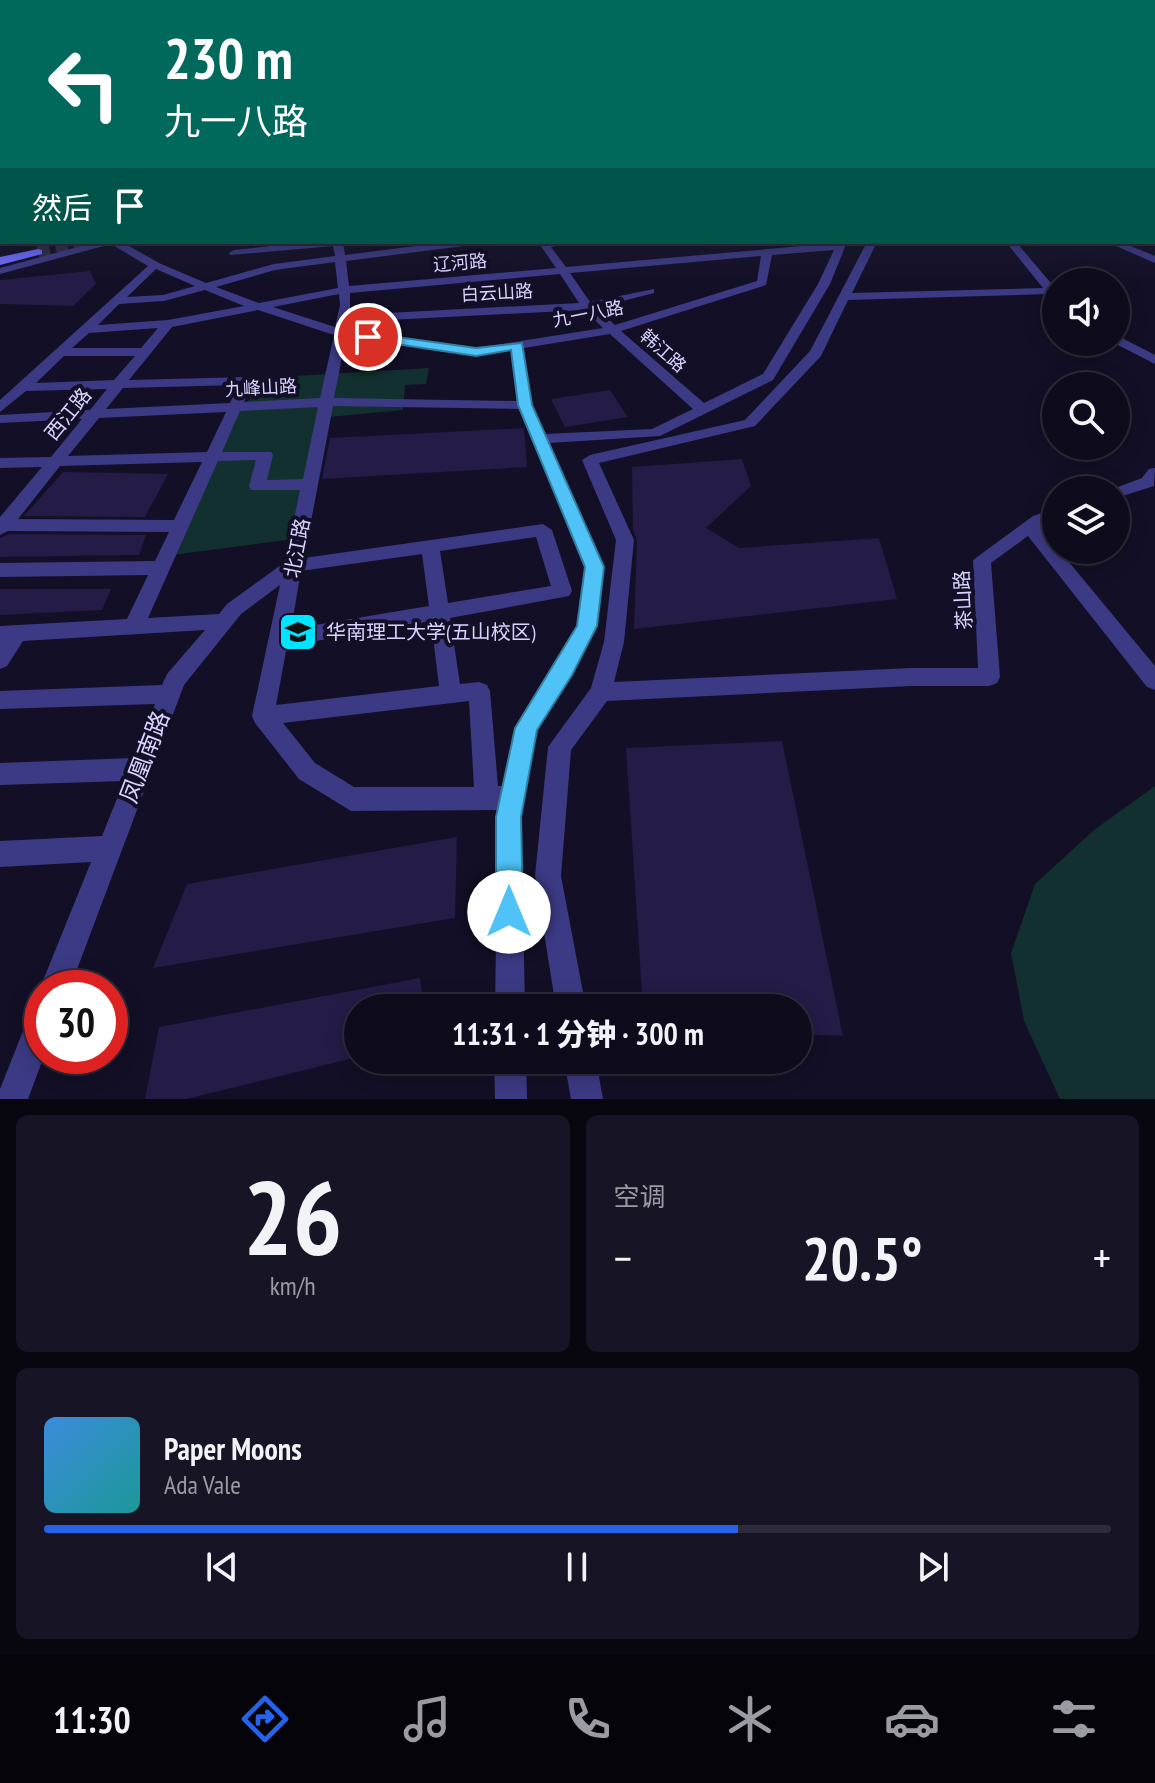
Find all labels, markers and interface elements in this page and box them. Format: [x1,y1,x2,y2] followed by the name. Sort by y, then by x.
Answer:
[164,22,293,94] text: 230 m
[32,32,136,136] icon: left
[164,97,308,144] text: 九一八路
[108,184,152,228] icon: arrive
[32,188,92,227] text: 然后
[432,249,488,276] street label: 辽河路
[1042,268,1130,564] map controls
[1042,268,1130,356] button: sound
[460,279,534,306] street label: 白云山路
[550,295,625,332] street label: 九一八路
[334,303,402,371] pin
[346,315,390,359] icon: arrive
[635,324,691,377] street label: 韩江路
[1042,372,1130,460] button: search
[224,374,298,401] street label: 九峰山路
[39,383,97,445] street label: 西江路
[1042,476,1130,564] button: layers
[279,516,315,580] street label: 北江路
[948,569,978,631] street label: 茶山路
[277,611,319,653] school or university icon: 华南理工大学(五山校区)
[326,619,536,645] place label: 华南理工大学(五山校区)
[113,706,176,807] street label: 凤凰南路
[467,870,551,954] position arrow
[24,970,128,1074] speed limit sign: 30
[452,1014,704,1053] text: 11:31 · 1 分钟 · 300 m
[243,1149,342,1284] text: 26
[614,1180,666,1213] text: 空调
[802,1219,923,1297] text: 20.5°
[614,1229,632,1286] text: −
[1093,1229,1111,1286] text: +
[270,1269,316,1302] text: km/h
[164,1429,302,1468] text: Paper Moons
[164,1468,241,1501] text: Ada Vale
[200,1545,244,1589] icon: previous
[555,1545,599,1589] icon: pause
[911,1545,955,1589] icon: next
[237,1691,293,1747] icon: directions
[399,1691,455,1747] icon: music
[560,1691,616,1747] icon: phone
[722,1691,778,1747] icon: climate
[884,1691,940,1747] icon: car
[1046,1691,1102,1747] icon: filters
[53,1696,131,1743] text: 11:30

